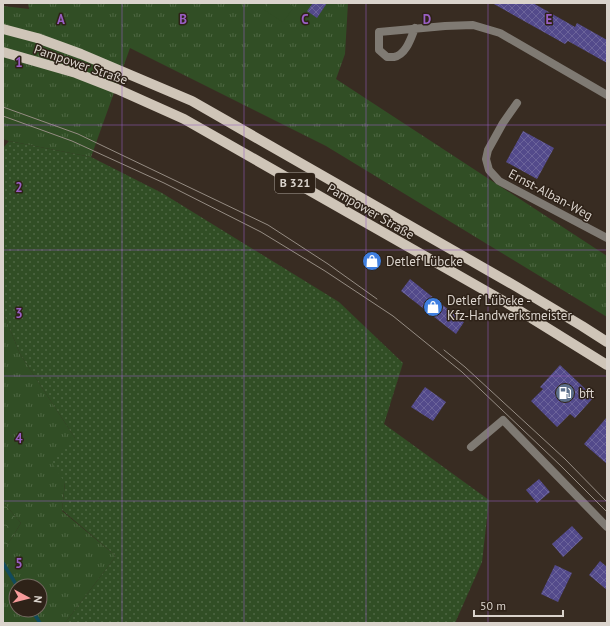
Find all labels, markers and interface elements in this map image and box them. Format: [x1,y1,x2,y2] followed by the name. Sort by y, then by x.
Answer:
[57,11,65,28] text: A
[179,11,187,28] text: B
[301,11,309,28] text: C
[423,11,431,28] text: D
[546,11,553,28] text: E
[32,40,130,88] street label: Pampower Straße
[15,54,23,71] text: 1
[506,165,596,224] street label: Ernst-Alban-Weg
[275,173,315,193] road number: B 321
[15,179,23,196] text: 2
[324,180,417,243] street label: Pampower Straße
[361,250,383,272] shop icon: Detlef Lübcke
[386,253,463,270] place label: Detlef Lübcke
[447,292,572,324] place label: Detlef Lübcke - Kfz-Handwerksmeister
[422,296,444,318] shop icon: Detlef Lübcke - Kfz-Handwerksmeister
[15,305,23,322] text: 3
[554,382,576,404] fuel station icon: bft
[579,385,595,402] place label: bft
[15,430,23,447] text: 4
[15,555,23,572] text: 5
[8,578,48,618] north arrow
[474,592,563,618] scale bar
[31,595,45,604] text: N
[480,598,506,613] text: 50 m

